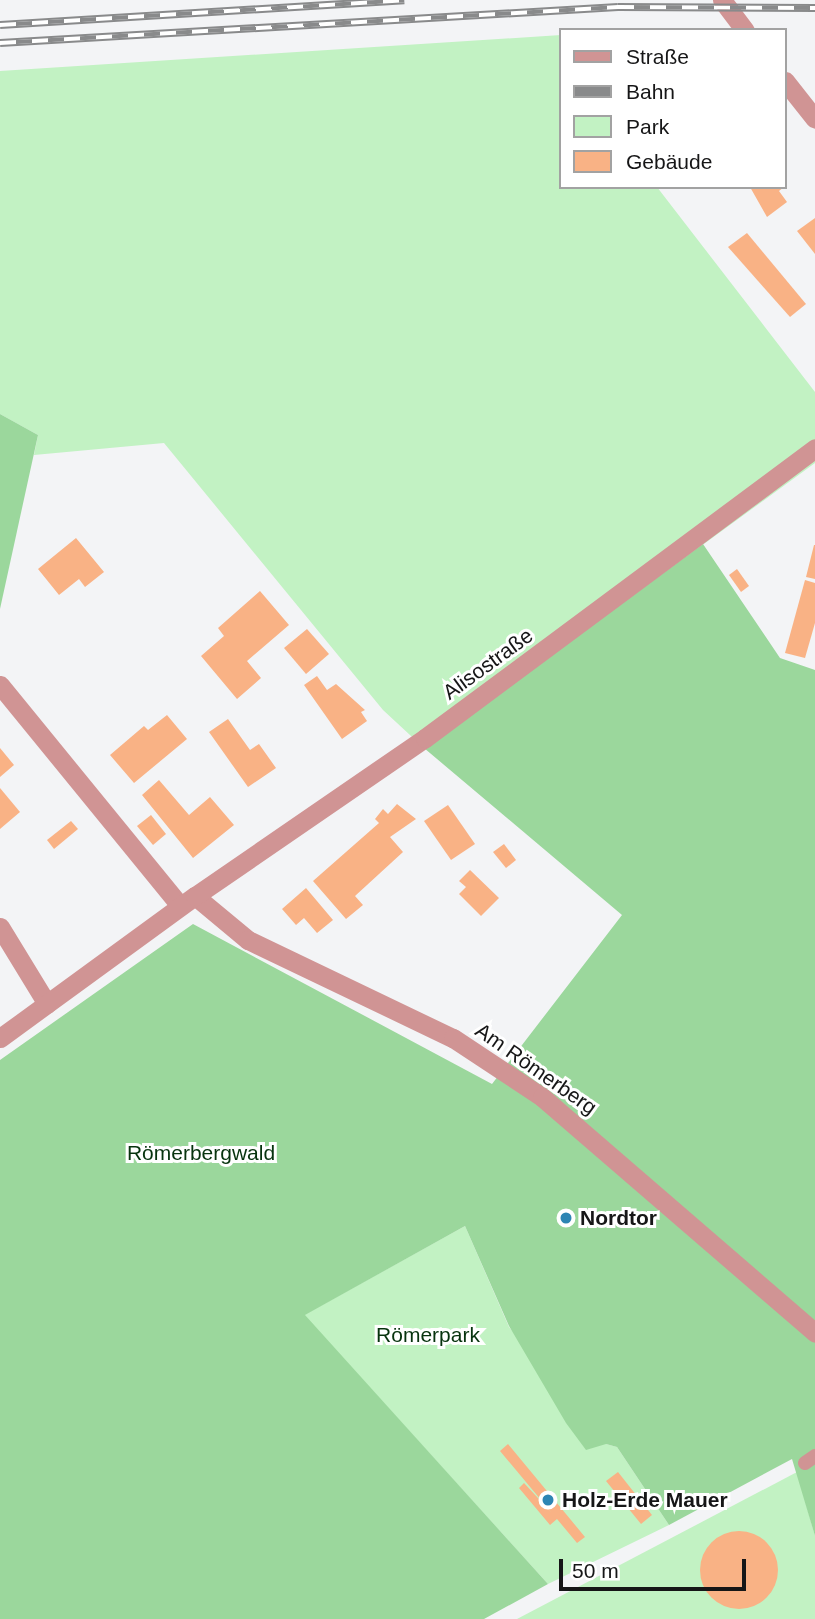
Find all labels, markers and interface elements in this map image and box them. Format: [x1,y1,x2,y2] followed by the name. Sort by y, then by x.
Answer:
[560,28,787,189] legend
[626,45,689,68] text: Straße
[626,80,675,103] text: Bahn
[626,115,669,138] text: Park
[626,150,712,173] text: Gebäude
[438,623,538,705] street label: Alisostraße
[470,1018,602,1120] street label: Am Römerberg
[127,1140,275,1166] park label: Römerbergwald
[580,1205,657,1231] place label: Nordtor
[558,1210,574,1226] marker: Nordtor
[376,1322,480,1348] park label: Römerpark
[562,1487,728,1513] place label: Holz-Erde Mauer
[540,1492,556,1508] marker: Holz-Erde Mauer
[563,1546,750,1590] scale bar
[572,1559,619,1582] text: 50 m

